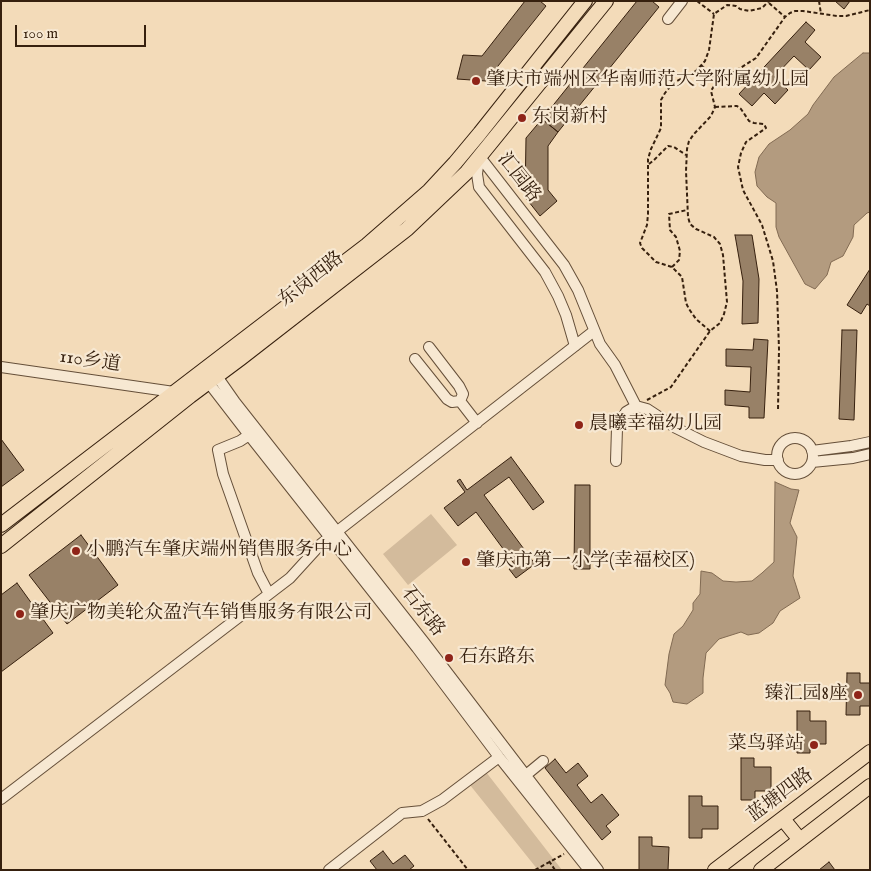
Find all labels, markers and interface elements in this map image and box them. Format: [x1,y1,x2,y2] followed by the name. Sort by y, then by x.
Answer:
[18,15,149,47] scale bar
[23,24,58,43] text: 100 m
[486,70,809,92] place label: 肇庆市端州区华南师范大学附属幼儿园
[470,75,482,87] marker: 肇庆市端州区华南师范大学附属幼儿园
[532,107,608,129] place label: 东岗新村
[516,112,528,124] marker: 东岗新村
[491,149,545,207] street label: 汇园路
[275,248,349,312] street label: 东岗西路
[58,346,122,378] street label: 110乡道
[589,414,722,436] place label: 晨曦幸福幼儿园
[573,419,585,431] marker: 晨曦幸福幼儿园
[86,540,352,562] place label: 小鹏汽车肇庆端州销售服务中心
[70,545,82,557] marker: 小鹏汽车肇庆端州销售服务中心
[476,551,695,573] place label: 肇庆市第一小学(幸福校区)
[460,556,472,568] marker: 肇庆市第一小学(幸福校区)
[395,583,449,641] street label: 石东路
[30,603,372,625] place label: 肇庆广物美轮众盈汽车销售服务有限公司
[14,608,26,620] marker: 肇庆广物美轮众盈汽车销售服务有限公司
[459,647,535,669] place label: 石东路东
[443,652,455,664] marker: 石东路东
[765,684,848,706] place label: 臻汇园8座
[852,689,864,701] marker: 臻汇园8座
[728,734,804,756] place label: 菜鸟驿站
[808,739,820,751] marker: 菜鸟驿站
[744,764,818,828] street label: 蓝塘四路

